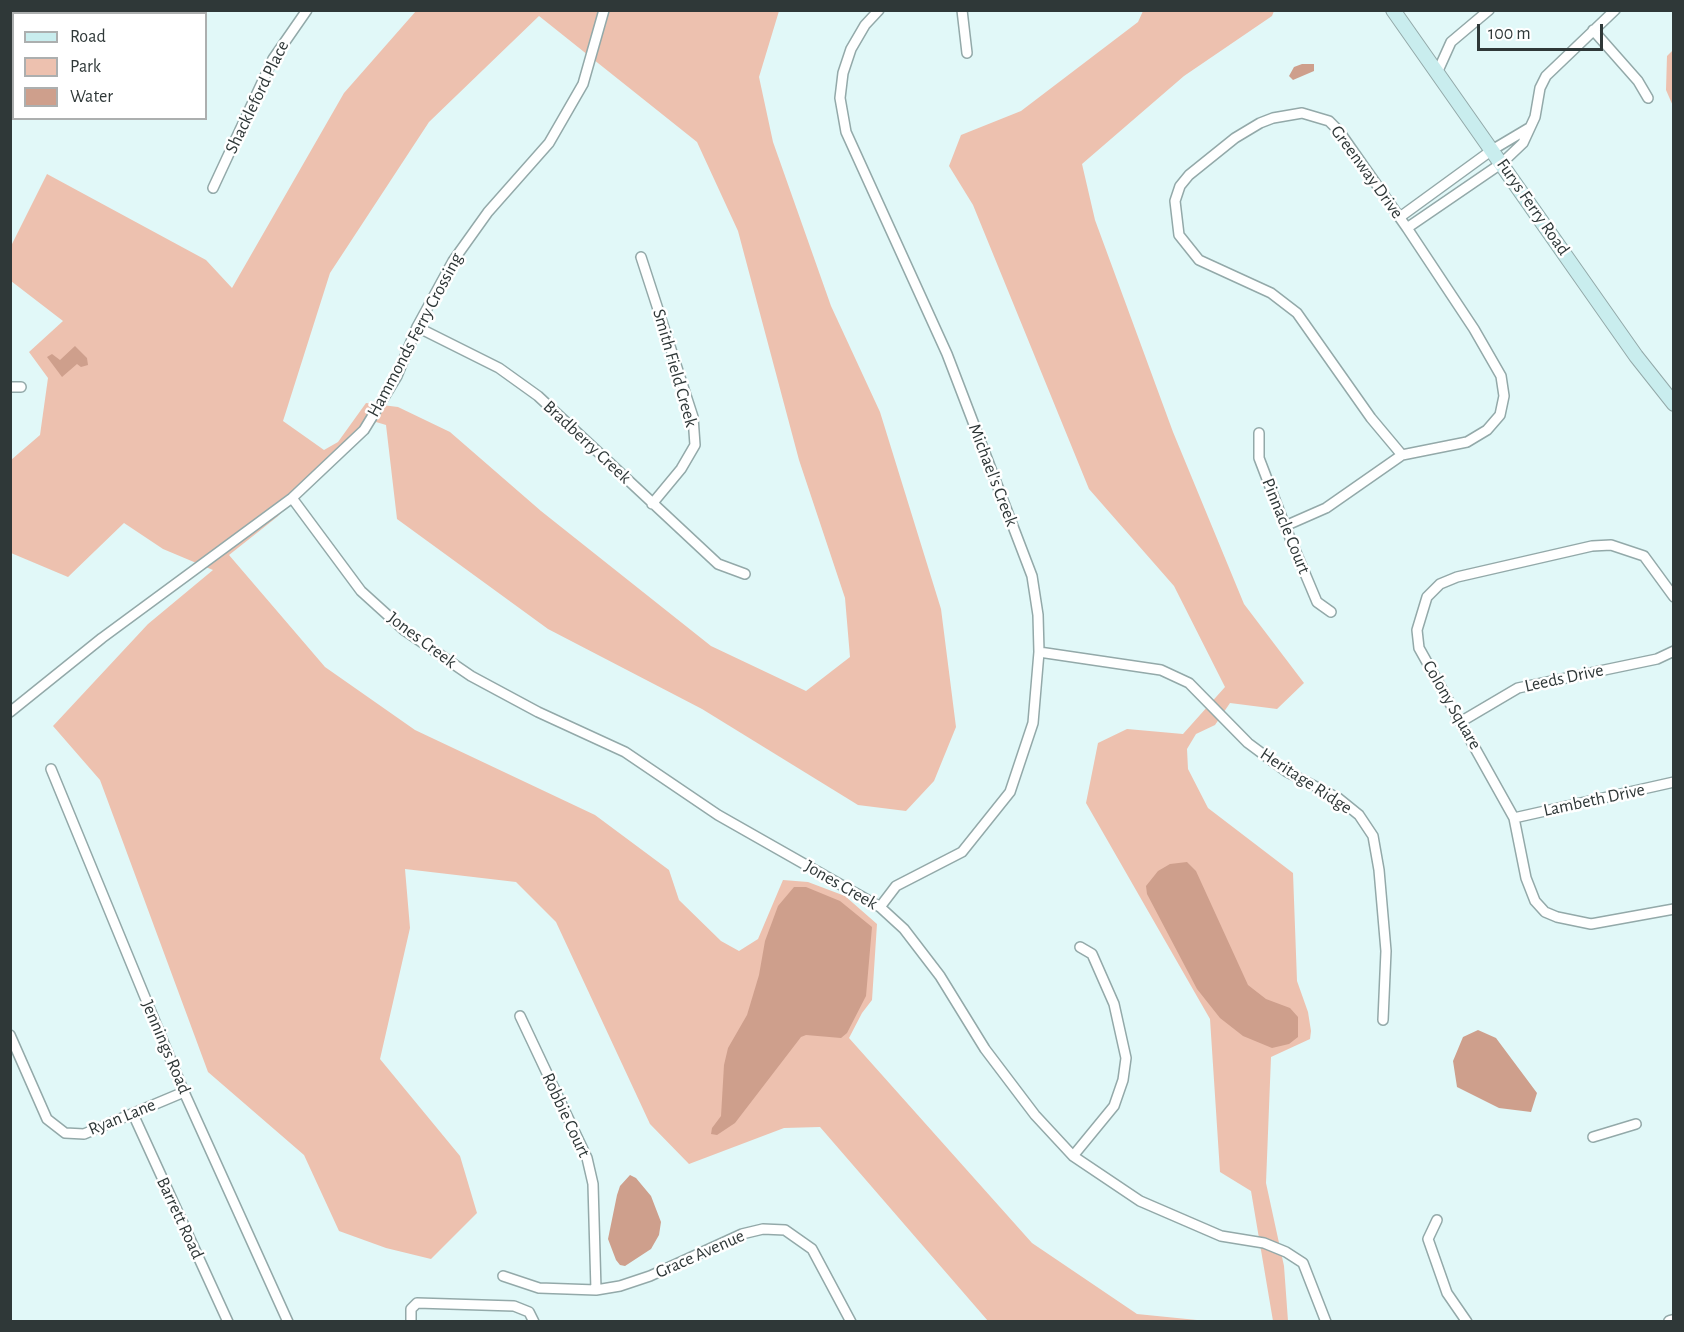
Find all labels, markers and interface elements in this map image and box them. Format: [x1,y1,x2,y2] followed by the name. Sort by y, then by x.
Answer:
[12,12,207,120] legend
[1480,12,1606,50] scale bar
[1488,25,1531,43] text: 100 m
[70,28,106,46] text: Road
[220,37,294,157] street label: Shackleford Place
[70,58,101,76] text: Park
[70,88,113,106] text: Water
[1326,121,1408,223] street label: Greenway Drive
[1492,154,1574,260] street label: Furys Ferry Road
[363,249,467,421] street label: Hammonds Ferry Crossing
[648,306,702,430] street label: Smith Field Creek
[539,396,635,488] street label: Bradberry Creek
[964,421,1022,529] street label: Michael's Creek
[1257,475,1315,577] street label: Pinnacle Court
[383,607,461,673] street label: Jones Creek
[1418,657,1486,753] street label: Colony Square
[1523,659,1605,697] street label: Leeds Drive
[1256,743,1356,819] street label: Heritage Ridge
[1541,779,1647,821] street label: Lambeth Drive
[801,855,881,915] street label: Jones Creek
[137,997,195,1097] street label: Jennings Road
[537,1069,595,1161] street label: Robbie Court
[85,1094,159,1140] street label: Ryan Lane
[152,1174,208,1262] street label: Barrett Road
[652,1225,748,1283] street label: Grace Avenue

